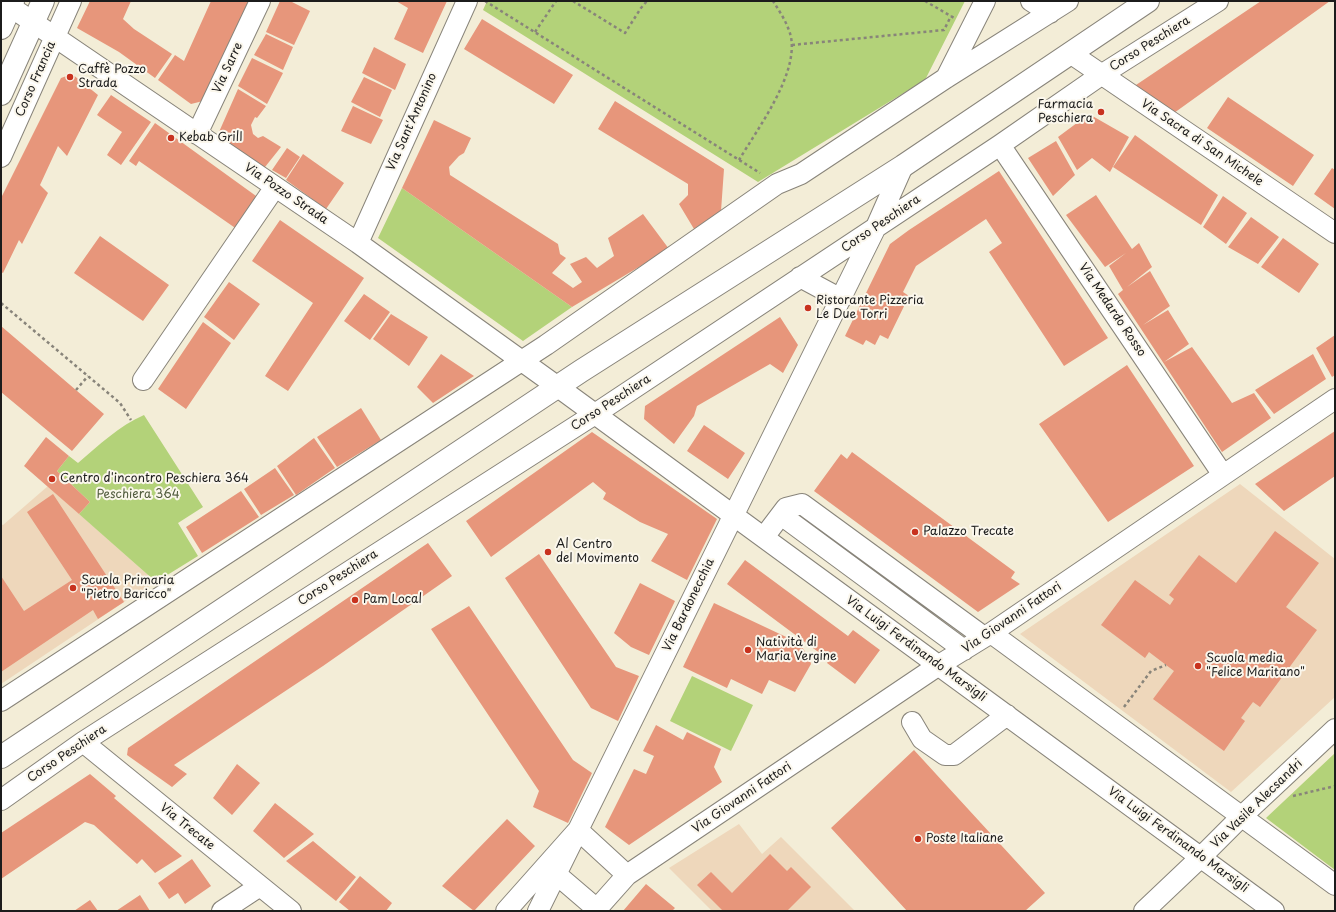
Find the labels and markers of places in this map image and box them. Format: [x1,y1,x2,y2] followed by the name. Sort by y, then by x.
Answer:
[78,63,146,91] place label: Caffè Pozzo Strada
[65,72,75,82] marker: Caffè Pozzo Strada
[1038,98,1093,126] place label: Farmacia Peschiera
[1096,107,1106,117] marker: Farmacia Peschiera
[179,131,242,145] place label: Kebab Grill
[166,133,176,143] marker: Kebab Grill
[816,294,924,322] place label: Ristorante Pizzeria Le Due Torri
[803,303,813,313] marker: Ristorante Pizzeria Le Due Torri
[60,472,249,486] place label: Centro d'incontro Peschiera 364
[47,474,57,484] marker: Centro d'incontro Peschiera 364
[923,525,1014,539] place label: Palazzo Trecate
[910,527,920,537] marker: Palazzo Trecate
[556,538,639,566] place label: Al Centro del Movimento
[543,547,553,557] marker: Al Centro del Movimento
[81,574,174,602] place label: Scuola Primaria "Pietro Baricco"
[68,583,78,593] marker: Scuola Primaria "Pietro Baricco"
[363,593,422,607] place label: Pam Local
[350,595,360,605] marker: Pam Local
[756,636,837,664] place label: Natività di Maria Vergine
[743,645,753,655] marker: Natività di Maria Vergine
[1206,652,1305,680] place label: Scuola media "Felice Maritano"
[1193,661,1203,671] marker: Scuola media "Felice Maritano"
[926,832,1004,846] place label: Poste Italiane
[913,834,923,844] marker: Poste Italiane

